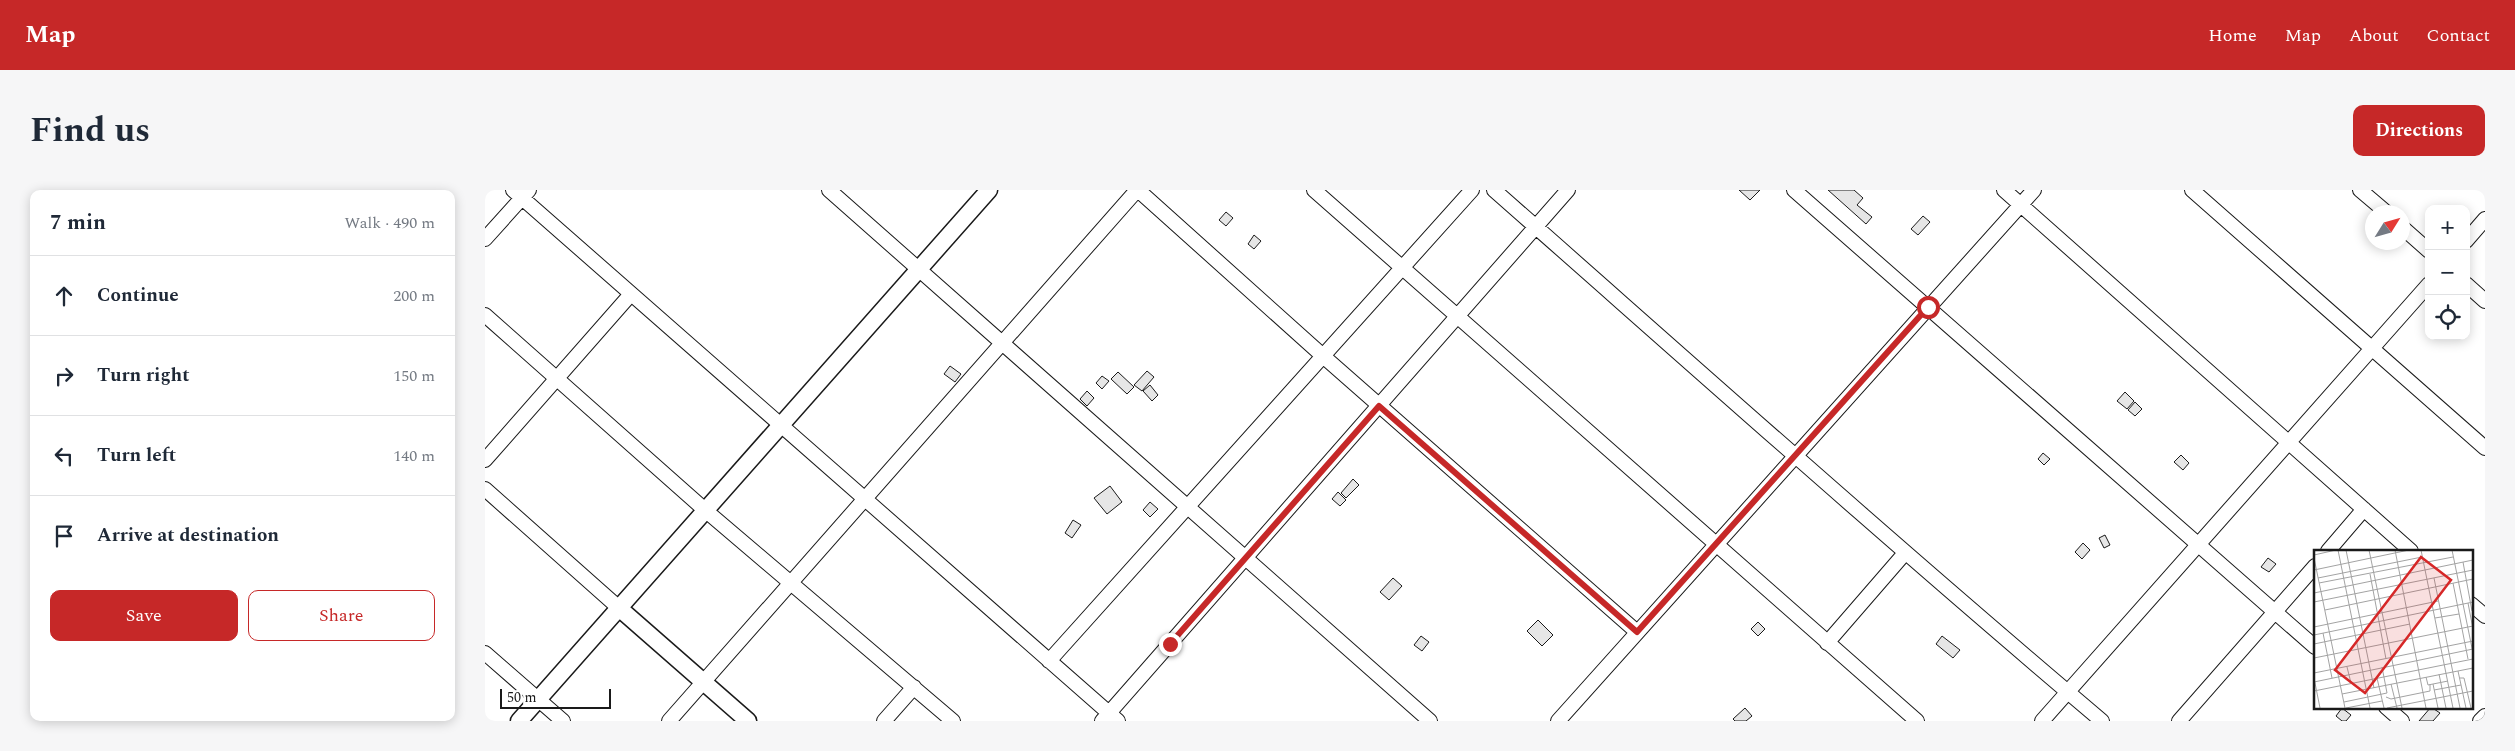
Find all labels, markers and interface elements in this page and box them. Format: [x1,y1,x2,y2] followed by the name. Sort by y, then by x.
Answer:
[25,17,75,53] text: Map
[2208,22,2257,49] text: Home
[2285,22,2321,49] text: Map
[2349,22,2399,49] text: About
[2427,22,2490,49] text: Contact
[30,104,150,157] text: Find us
[2353,105,2485,156] button: Directions
[2365,205,2410,250] north arrow
[2425,205,2470,340] map controls
[2425,205,2470,250] button: +
[50,207,106,239] text: 7 min
[344,211,435,235] text: Walk · 490 m
[2425,250,2470,295] button: −
[97,281,179,310] text: Continue
[50,282,78,310] icon: ahead
[393,284,435,308] text: 200 m
[2425,295,2470,340] button: locate
[1917,296,1940,319] route start
[97,361,190,390] text: Turn right
[50,362,78,390] icon: right
[393,364,435,388] text: 150 m
[97,441,176,470] text: Turn left
[50,442,78,470] icon: left
[393,444,435,468] text: 140 m
[97,521,279,550] text: Arrive at destination
[50,522,78,550] icon: arrive
[2314,550,2473,708] inset map
[50,590,238,641] button: Save
[248,590,435,641] button: Share
[1159,633,1182,656] route end
[500,686,611,709] scale bar
[507,687,537,708] text: 50 m

